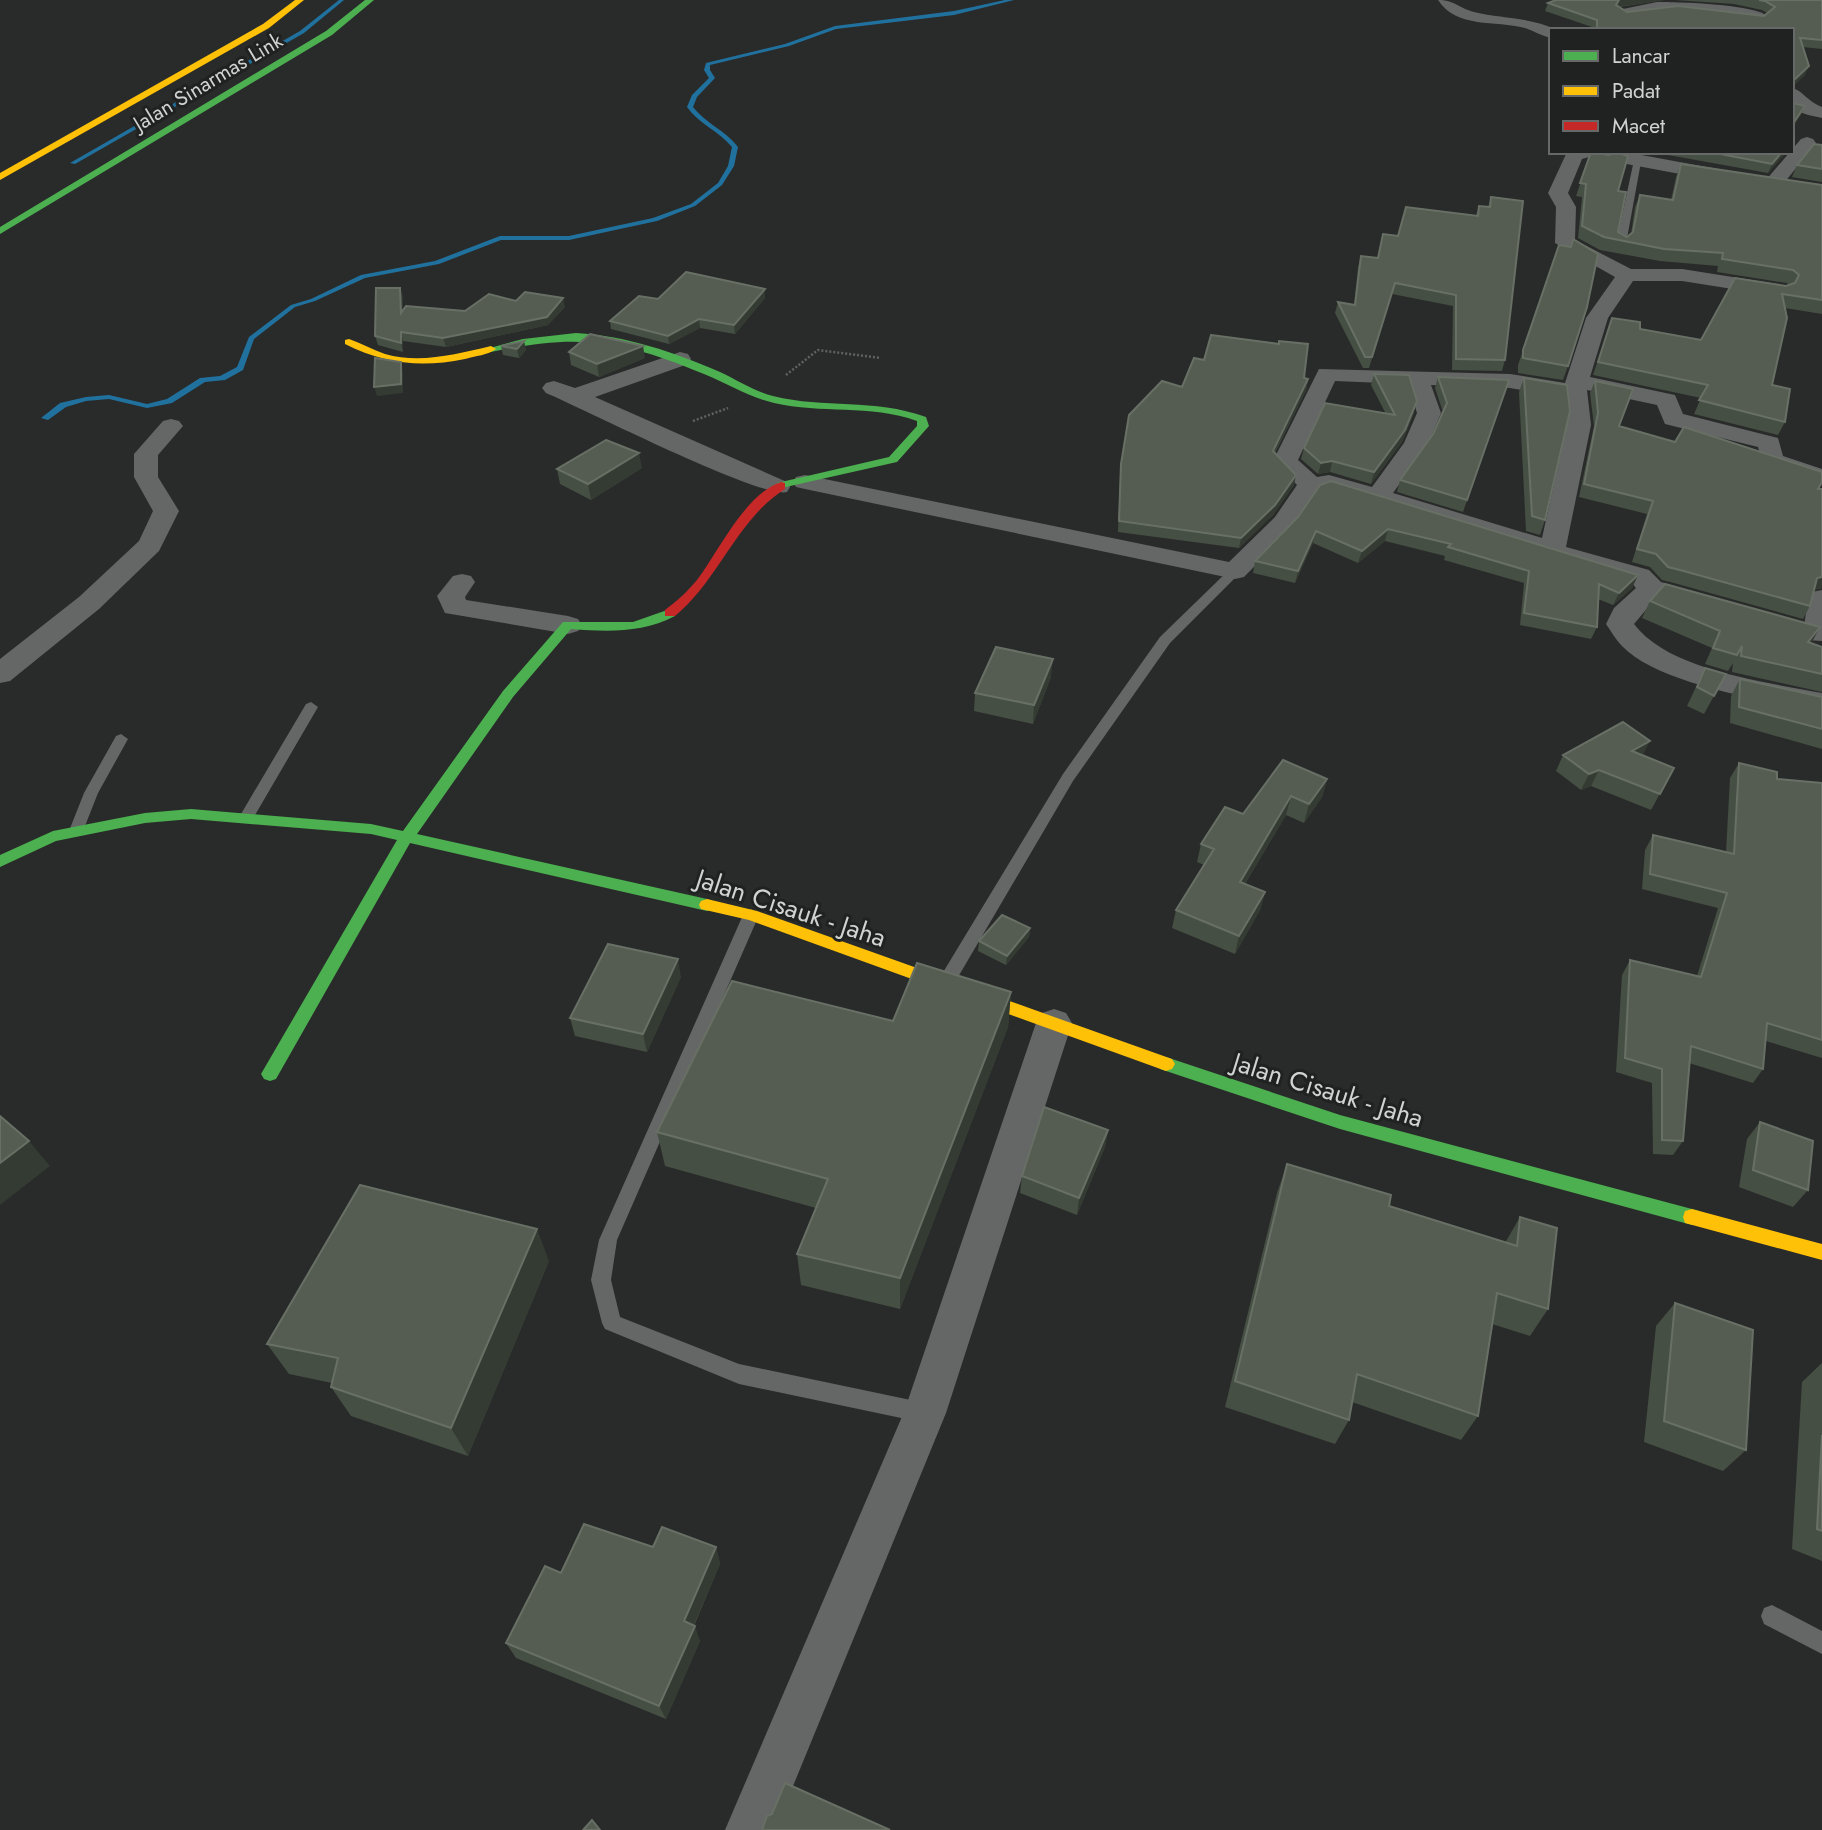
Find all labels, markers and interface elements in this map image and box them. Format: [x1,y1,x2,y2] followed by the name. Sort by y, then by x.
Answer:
[125,25,289,140] street label: Jalan Sinarmas Link
[1549,28,1794,154] legend
[1612,41,1671,71] text: Lancar
[1612,76,1660,106] text: Padat
[1612,111,1665,141] text: Macet
[688,859,891,957] street label: Jalan Cisauk - Jaha
[1225,1042,1428,1137] street label: Jalan Cisauk - Jaha

